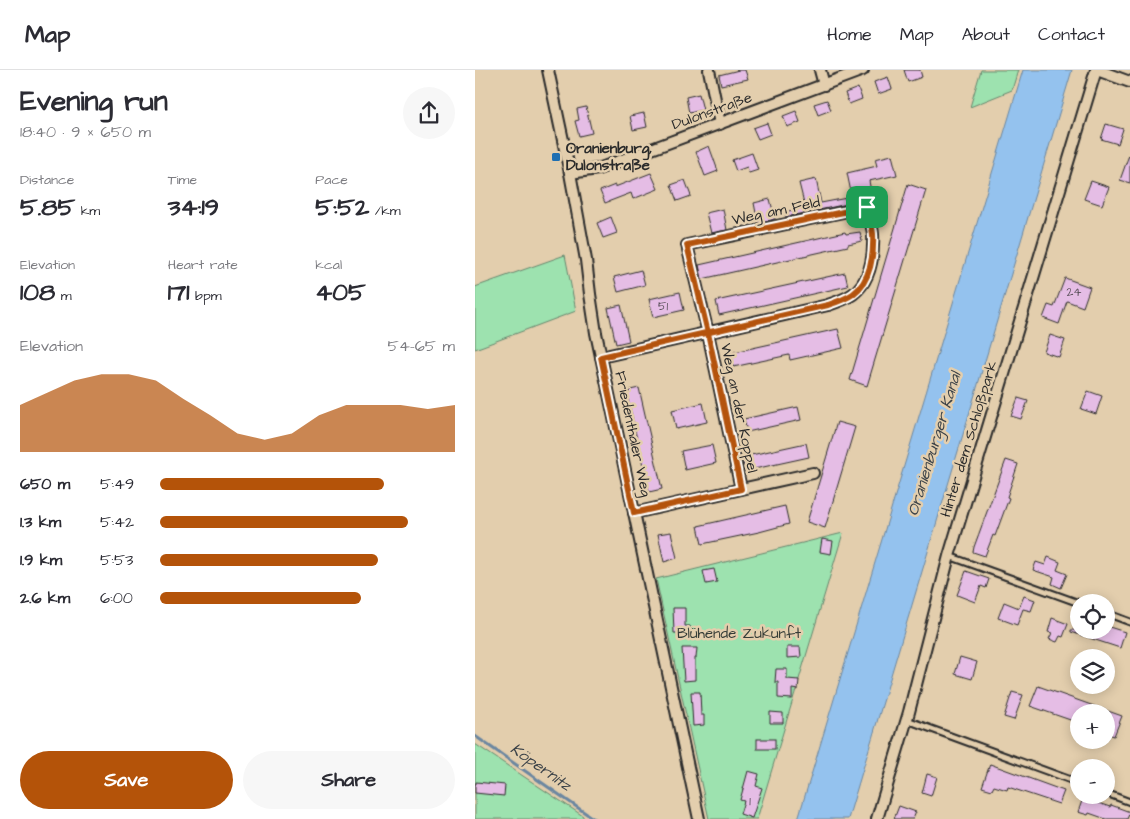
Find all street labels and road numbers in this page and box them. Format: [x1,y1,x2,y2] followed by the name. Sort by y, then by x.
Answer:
[669,87,755,135] street label: Dulonstraße
[730,191,823,232] street label: Weg am Feld
[714,341,763,475] street label: Weg an der Koppel
[935,358,1003,520] street label: Hinter dem Schloßpark
[608,369,657,499] street label: Friedenthaler Weg

